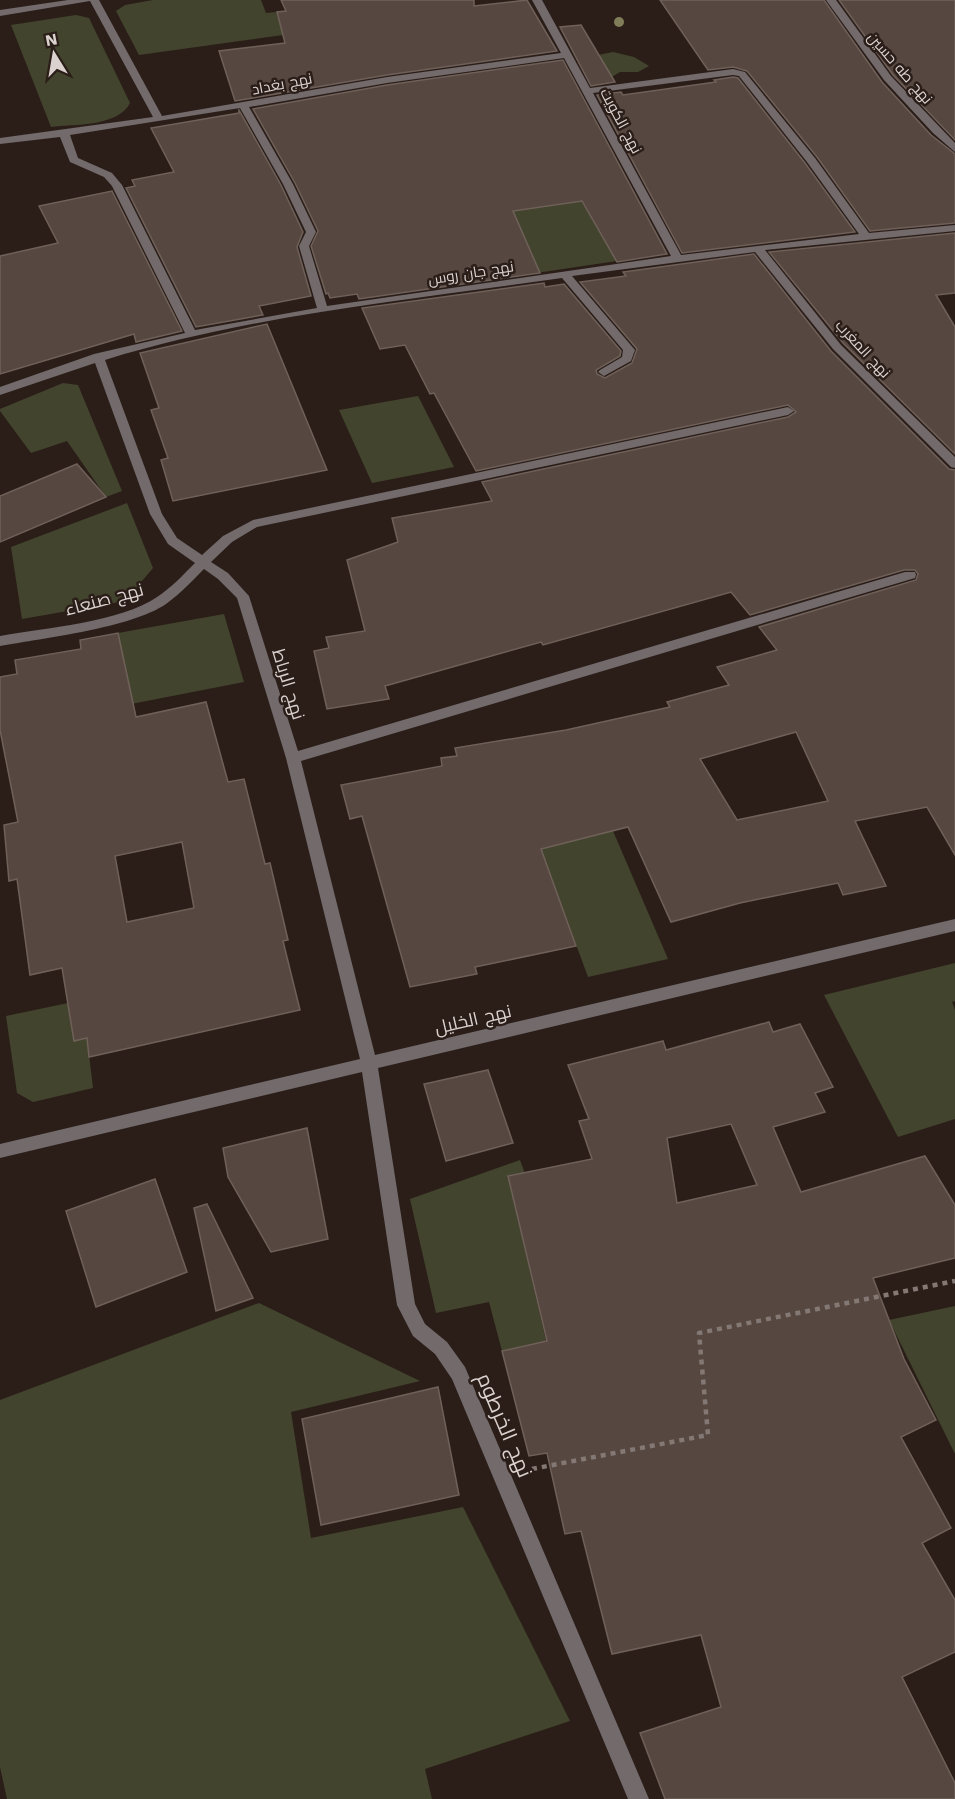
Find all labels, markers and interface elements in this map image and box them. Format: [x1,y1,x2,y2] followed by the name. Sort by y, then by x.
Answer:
[24,24,84,84] north arrow
[862,28,936,109] street label: نهج طه حسين
[44,29,59,50] text: N
[250,69,314,101] street label: نهج بغداد
[595,85,646,158] street label: نهج الكويت
[427,257,515,291] street label: نهج جان روس
[830,316,894,383] street label: نهج المغرب
[62,578,146,622] street label: نهج صنعاء
[266,646,310,723] street label: نهج الرباط
[433,1000,514,1040] street label: نهج الخليل
[470,1369,538,1482] street label: نهج الخرطوم

